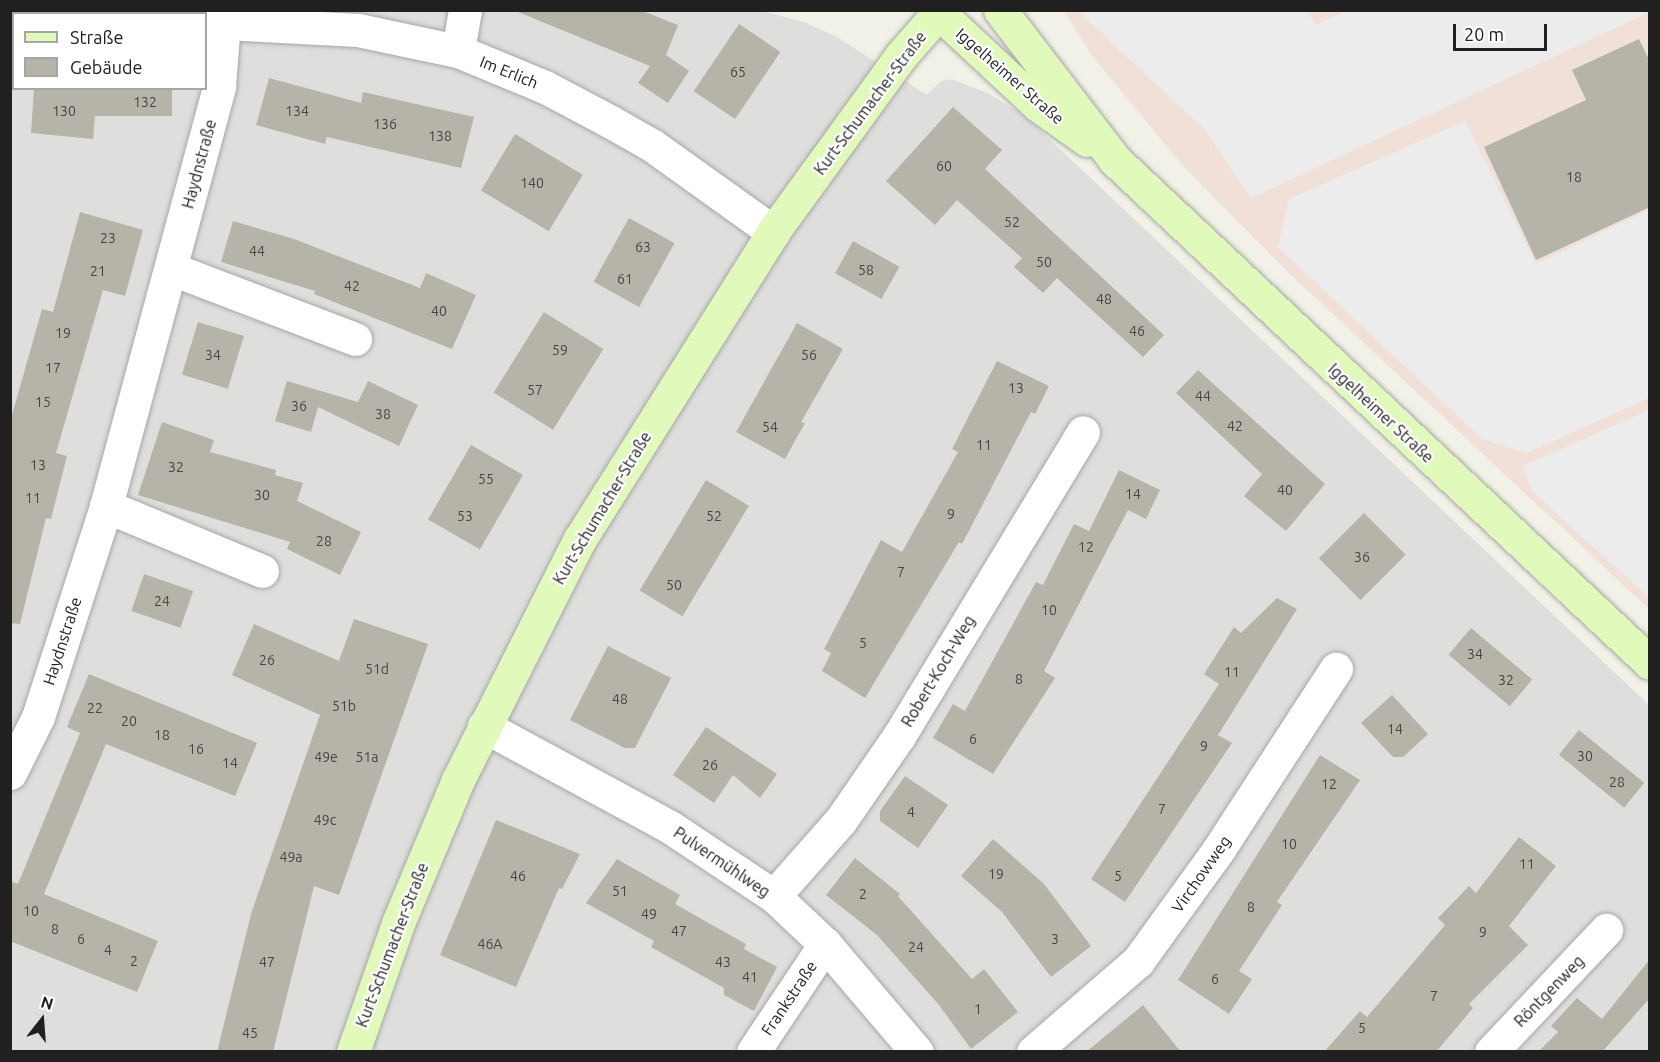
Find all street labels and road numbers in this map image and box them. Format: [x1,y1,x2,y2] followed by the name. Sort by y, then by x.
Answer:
[952,24,1068,128] street label: Iggelheimer Straße
[810,27,930,179] street label: Kurt-Schumacher-Straße
[477,52,541,92] street label: Im Erlich
[178,117,220,211] street label: Haydnstraße
[1324,359,1438,467] street label: Iggelheimer Straße
[549,428,655,588] street label: Kurt-Schumacher-Straße
[39,595,85,687] street label: Haydnstraße
[897,612,979,730] street label: Robert-Koch-Weg
[670,823,774,901] street label: Pulvermühlweg
[1167,832,1235,916] street label: Virchowweg
[352,860,432,1030] street label: Kurt-Schumacher-Straße
[1510,951,1588,1031] street label: Röntgenweg
[757,957,821,1039] street label: Frankstraße

